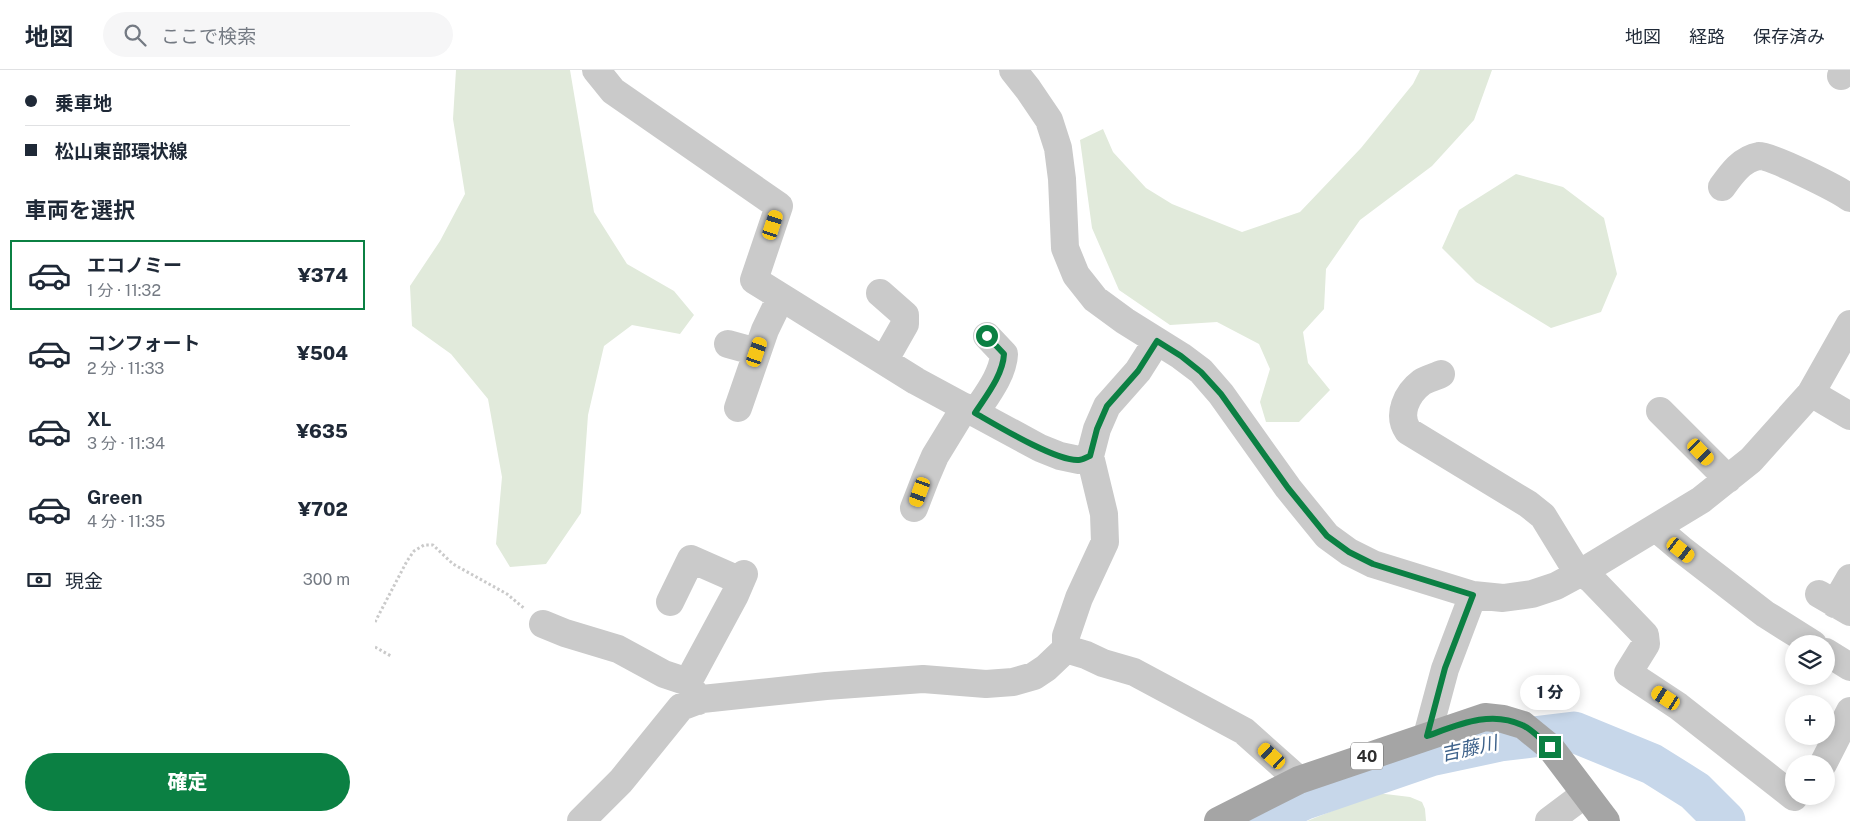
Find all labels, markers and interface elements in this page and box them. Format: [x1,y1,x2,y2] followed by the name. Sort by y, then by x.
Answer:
[103,12,453,57] search box
[121,21,149,49] icon: search
[25,22,73,50] text: 地図
[161,25,256,47] text: ここで検索
[1625,26,1661,47] text: 地図
[1689,26,1725,47] text: 経路
[1753,26,1825,47] text: 保存済み
[55,92,112,114] text: 乗車地
[55,140,188,162] text: 松山東部環状線
[25,197,135,223] text: 車両を選択
[761,208,784,242] car
[27,253,72,298] icon: car
[87,254,182,276] text: エコノミー
[298,264,348,286] text: ¥374
[87,281,161,300] text: 1 分 · 11:32
[976,325,998,347] route start
[27,331,72,376] icon: car
[87,332,200,354] text: コンフォート
[745,335,768,369] car
[297,342,348,364] text: ¥504
[87,359,164,378] text: 2 分 · 11:33
[87,408,112,430] text: XL
[27,409,72,454] icon: car
[296,420,348,442] text: ¥635
[87,434,165,453] text: 3 分 · 11:34
[1685,436,1716,468] car
[907,475,932,509] car
[87,486,142,508] text: Green
[27,487,72,532] icon: car
[298,498,348,520] text: ¥702
[87,512,165,531] text: 4 分 · 11:35
[1664,535,1697,565] car
[25,566,53,594] icon: cash
[65,570,103,592] text: 現金
[303,570,350,589] text: 300 m
[1785,635,1835,805] map controls
[1785,635,1835,685] button: layers
[1520,674,1580,710] callout: 1 分
[1537,683,1563,702] text: 1 分
[1649,684,1682,712] car
[1785,695,1835,745] button: +
[1439,731,1501,765] water label: 吉藤川
[1539,736,1561,758] route end
[1255,740,1288,772] car
[1351,742,1383,769] road number: 40
[25,753,350,811] button: 確定
[1785,755,1835,805] button: −

